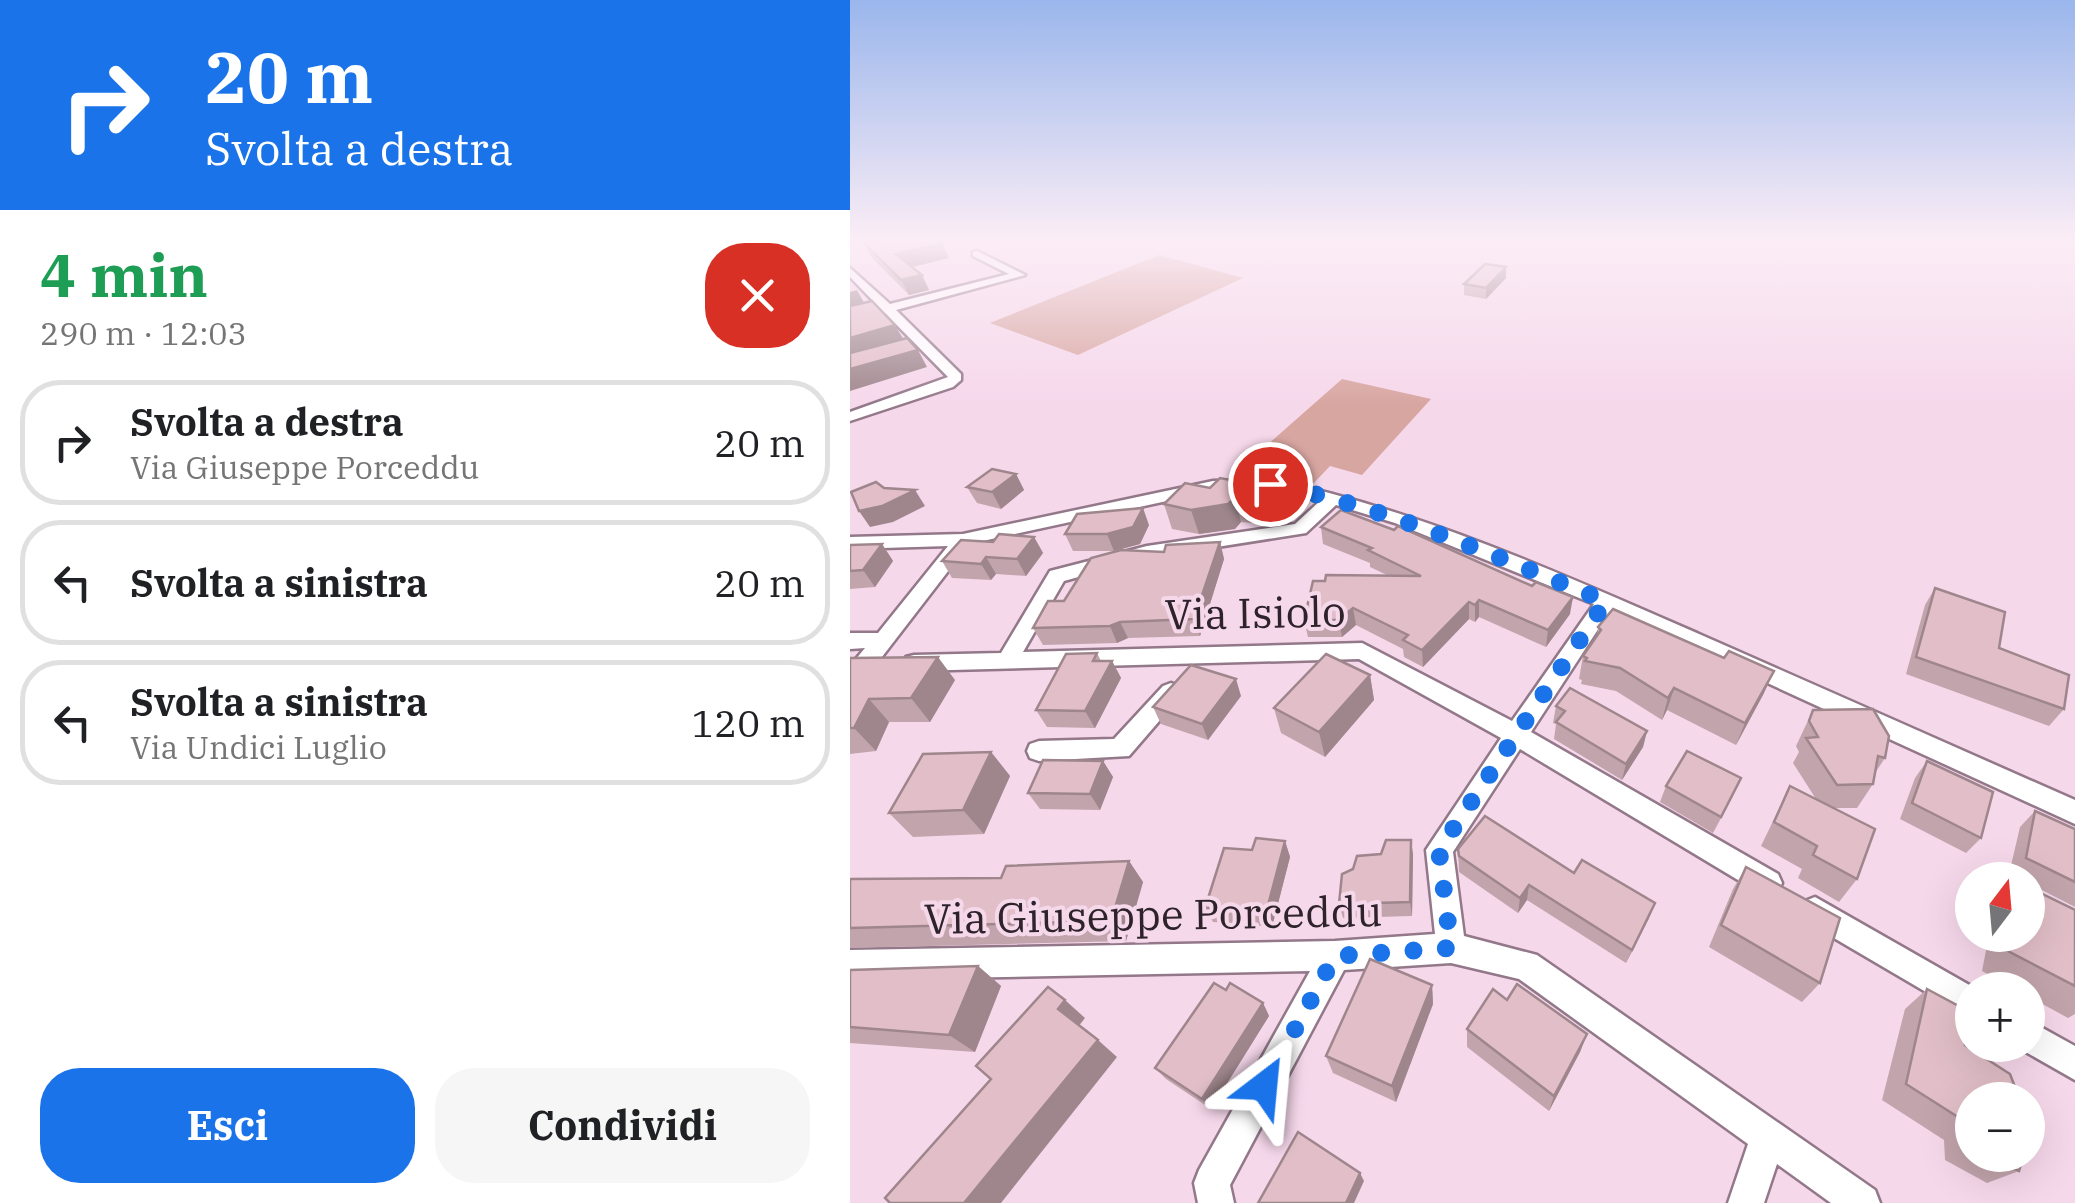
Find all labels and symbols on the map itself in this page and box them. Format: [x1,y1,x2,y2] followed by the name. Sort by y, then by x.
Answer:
[1228,442,1313,527] pin
[1164,583,1346,642] street label: Via Isiolo
[1955,862,2045,952] north arrow
[923,883,1383,946] street label: Via Giuseppe Porceddu
[1212,1034,1316,1138] position arrow

